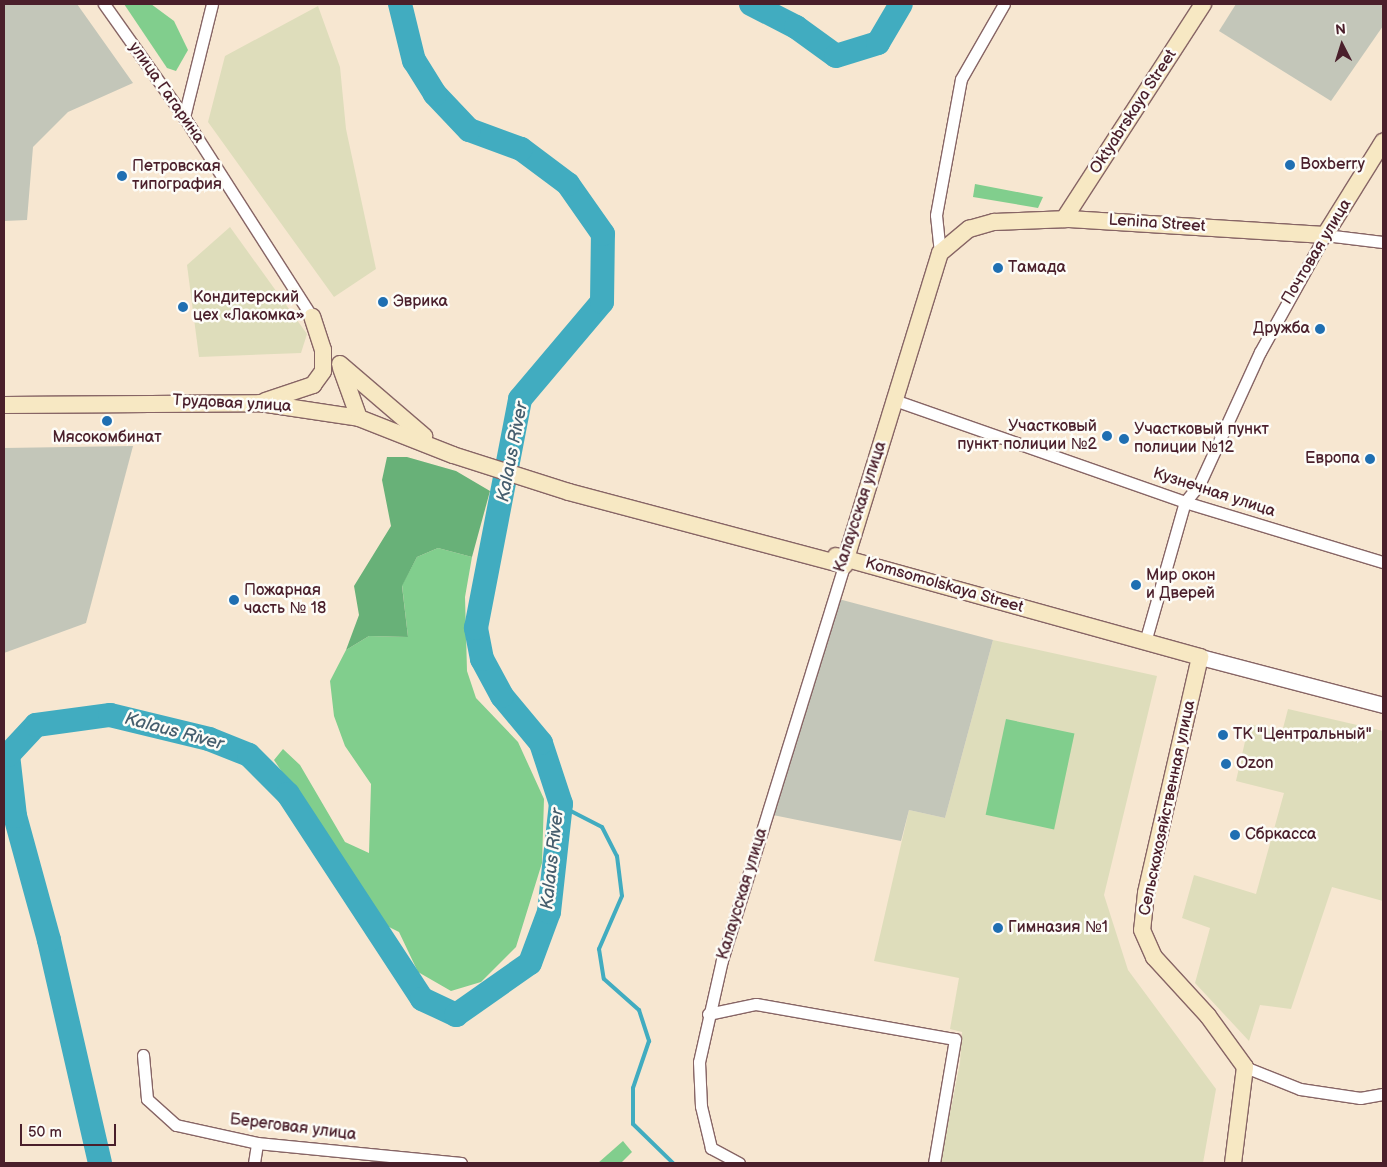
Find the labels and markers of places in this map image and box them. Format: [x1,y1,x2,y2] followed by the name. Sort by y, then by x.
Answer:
[1300,155,1365,175] place label: Boxberry
[132,157,222,195] place label: Петровская типография
[1284,159,1296,171] marker: Boxberry
[116,170,128,182] marker: Петровская типография
[1008,258,1066,278] place label: Тамада
[992,262,1004,274] marker: Тамада
[193,288,305,326] place label: Кондитерский цех «Лакомка»
[393,292,448,312] place label: Эврика
[377,296,389,308] marker: Эврика
[177,301,189,313] marker: Кондитерский цех «Лакомка»
[1253,319,1310,339] place label: Дружба
[1314,323,1326,335] marker: Дружба
[101,415,113,427] marker: Мясокомбинат
[957,417,1097,455] place label: Участковый пункт полиции №2
[1134,420,1269,458] place label: Участковый пункт полиции №12
[52,428,162,448] place label: Мясокомбинат
[1101,430,1113,442] marker: Участковый пункт полиции №2
[1118,433,1130,445] marker: Участковый пункт полиции №12
[1305,449,1360,469] place label: Европа
[1364,453,1376,465] marker: Европа
[1146,566,1216,604] place label: Мир окон и Дверей
[1130,579,1142,591] marker: Мир окон и Дверей
[244,581,326,619] place label: Пожарная часть № 18
[228,594,240,606] marker: Пожарная часть № 18
[1233,725,1372,745] place label: ТК "Центральный"
[1217,729,1229,741] marker: ТК "Центральный"
[1236,754,1274,774] place label: Ozon
[1220,758,1232,770] marker: Ozon
[1245,825,1316,845] place label: Сбркасса
[1229,829,1241,841] marker: Сбркасса
[1008,918,1108,938] place label: Гимназия №1
[992,922,1004,934] marker: Гимназия №1

